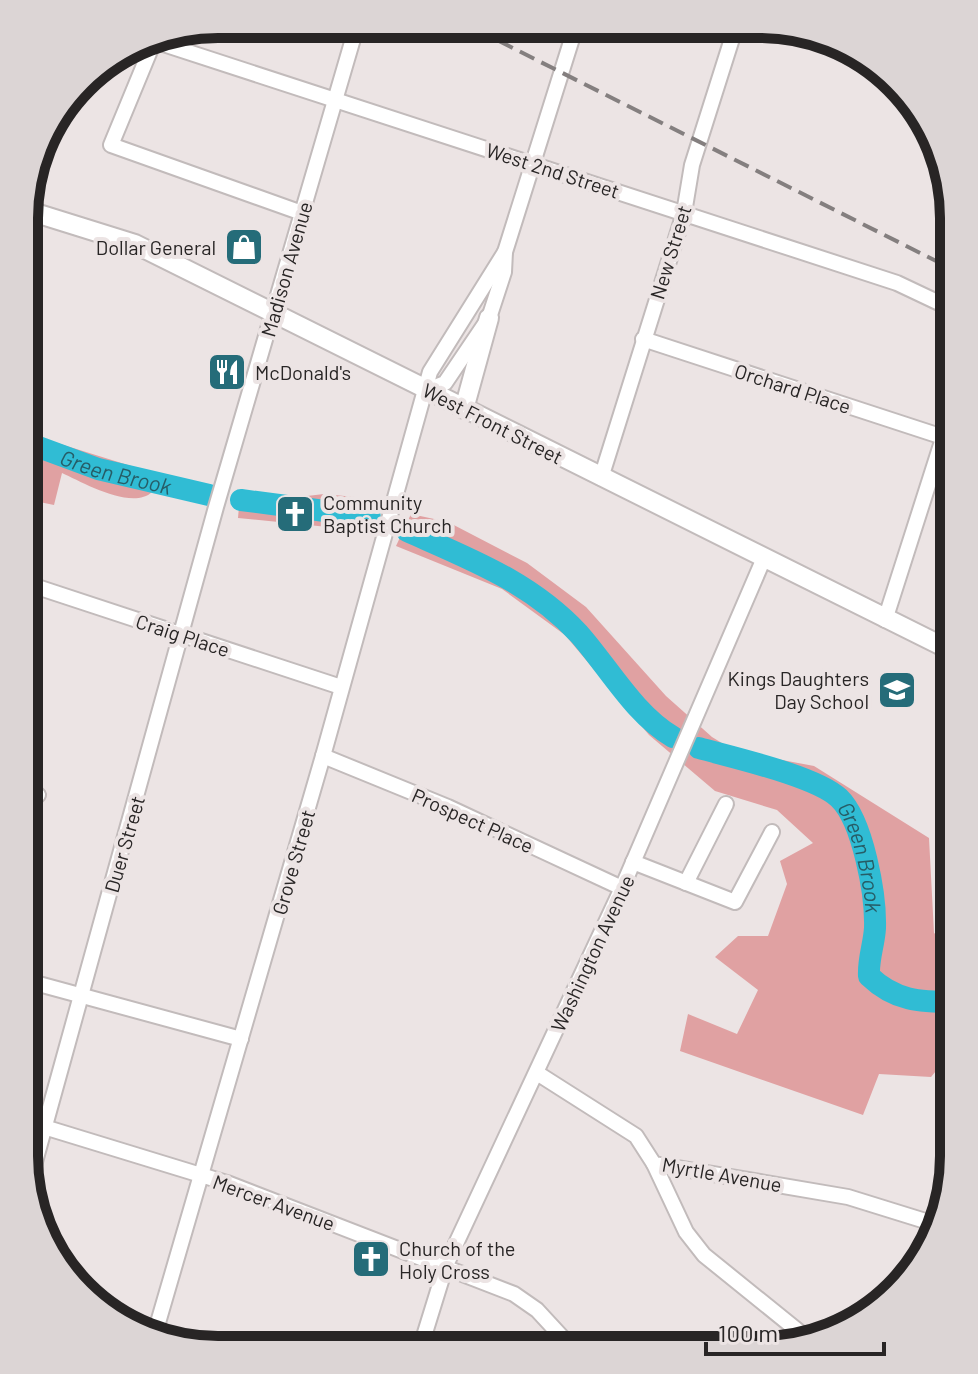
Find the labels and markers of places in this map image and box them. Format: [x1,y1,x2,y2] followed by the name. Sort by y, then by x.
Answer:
[223,226,265,268] shop icon: Dollar General
[96,235,216,259] place label: Dollar General
[206,351,248,393] restaurant icon: McDonald's
[255,360,351,384] place label: McDonald's
[323,490,452,537] place label: Community Baptist Church
[274,493,316,535] church icon: Community Baptist Church
[728,666,869,713] place label: Kings Daughters Day School
[876,669,918,711] school or university icon: Kings Daughters Day School
[399,1236,515,1283] place label: Church of the Holy Cross
[350,1238,392,1280] church icon: Church of the Holy Cross

